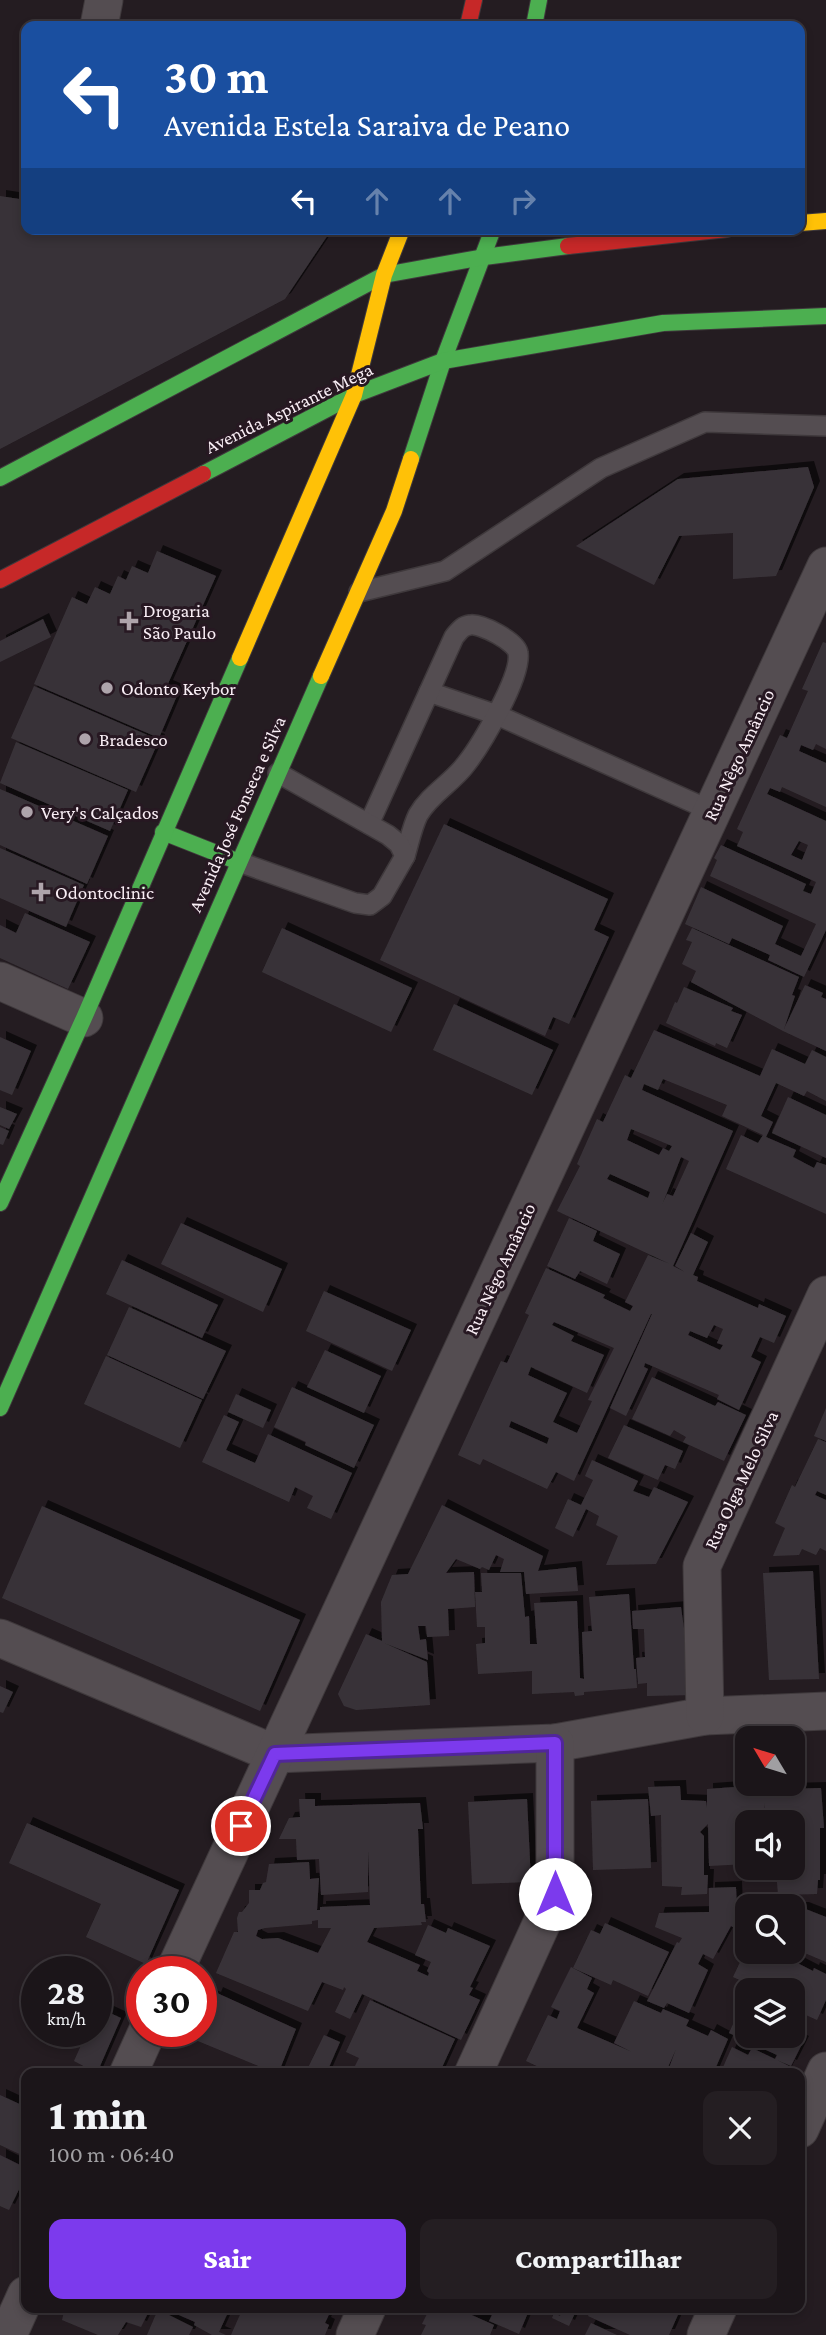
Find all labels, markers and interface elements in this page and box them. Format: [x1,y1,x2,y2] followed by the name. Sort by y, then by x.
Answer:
[49,49,140,140] icon: left
[164,49,269,104] text: 30 m
[164,107,570,143] text: Avenida Estela Saraiva de Peano
[285,182,323,220] icon: left
[358,182,396,220] icon: ahead
[431,182,469,220] icon: ahead
[504,182,542,220] icon: right
[202,358,376,458] street label: Avenida Aspirante Mega
[143,600,216,643] place label: Drogaria São Paulo
[121,613,137,629] marker: Drogaria São Paulo
[121,678,236,699] place label: Odonto Keybor
[99,680,115,696] marker: Odonto Keybor
[699,686,779,824] street label: Rua Nêgo Amâncio
[184,713,290,915] street label: Avenida José Fonseca e Silva
[99,729,168,750] place label: Bradesco
[77,731,93,747] marker: Bradesco
[41,802,159,823] place label: Very's Calçados
[19,804,35,820] marker: Very's Calçados
[55,882,154,903] place label: Odontoclinic
[33,884,49,900] marker: Odontoclinic
[460,1200,540,1338] street label: Rua Nêgo Amâncio
[700,1407,782,1553] street label: Rua Olga Melo Silva
[735,1726,805,1796] north arrow
[735,1726,805,2048] map controls
[211,1796,271,1856] pin
[222,1807,260,1845] icon: arrive
[735,1810,805,1880] button: sound
[518,1857,592,1931] position arrow
[735,1894,805,1964] button: search
[126,1956,217,2047] speed limit sign: 30
[47,1973,86,2012] text: 28
[735,1978,805,2048] button: layers
[47,2009,86,2029] text: km/h
[49,2091,147,2138] text: 1 min
[703,2091,777,2165] button: close
[49,2141,174,2167] text: 100 m · 06:40
[49,2219,406,2299] button: Sair
[420,2219,777,2299] button: Compartilhar

